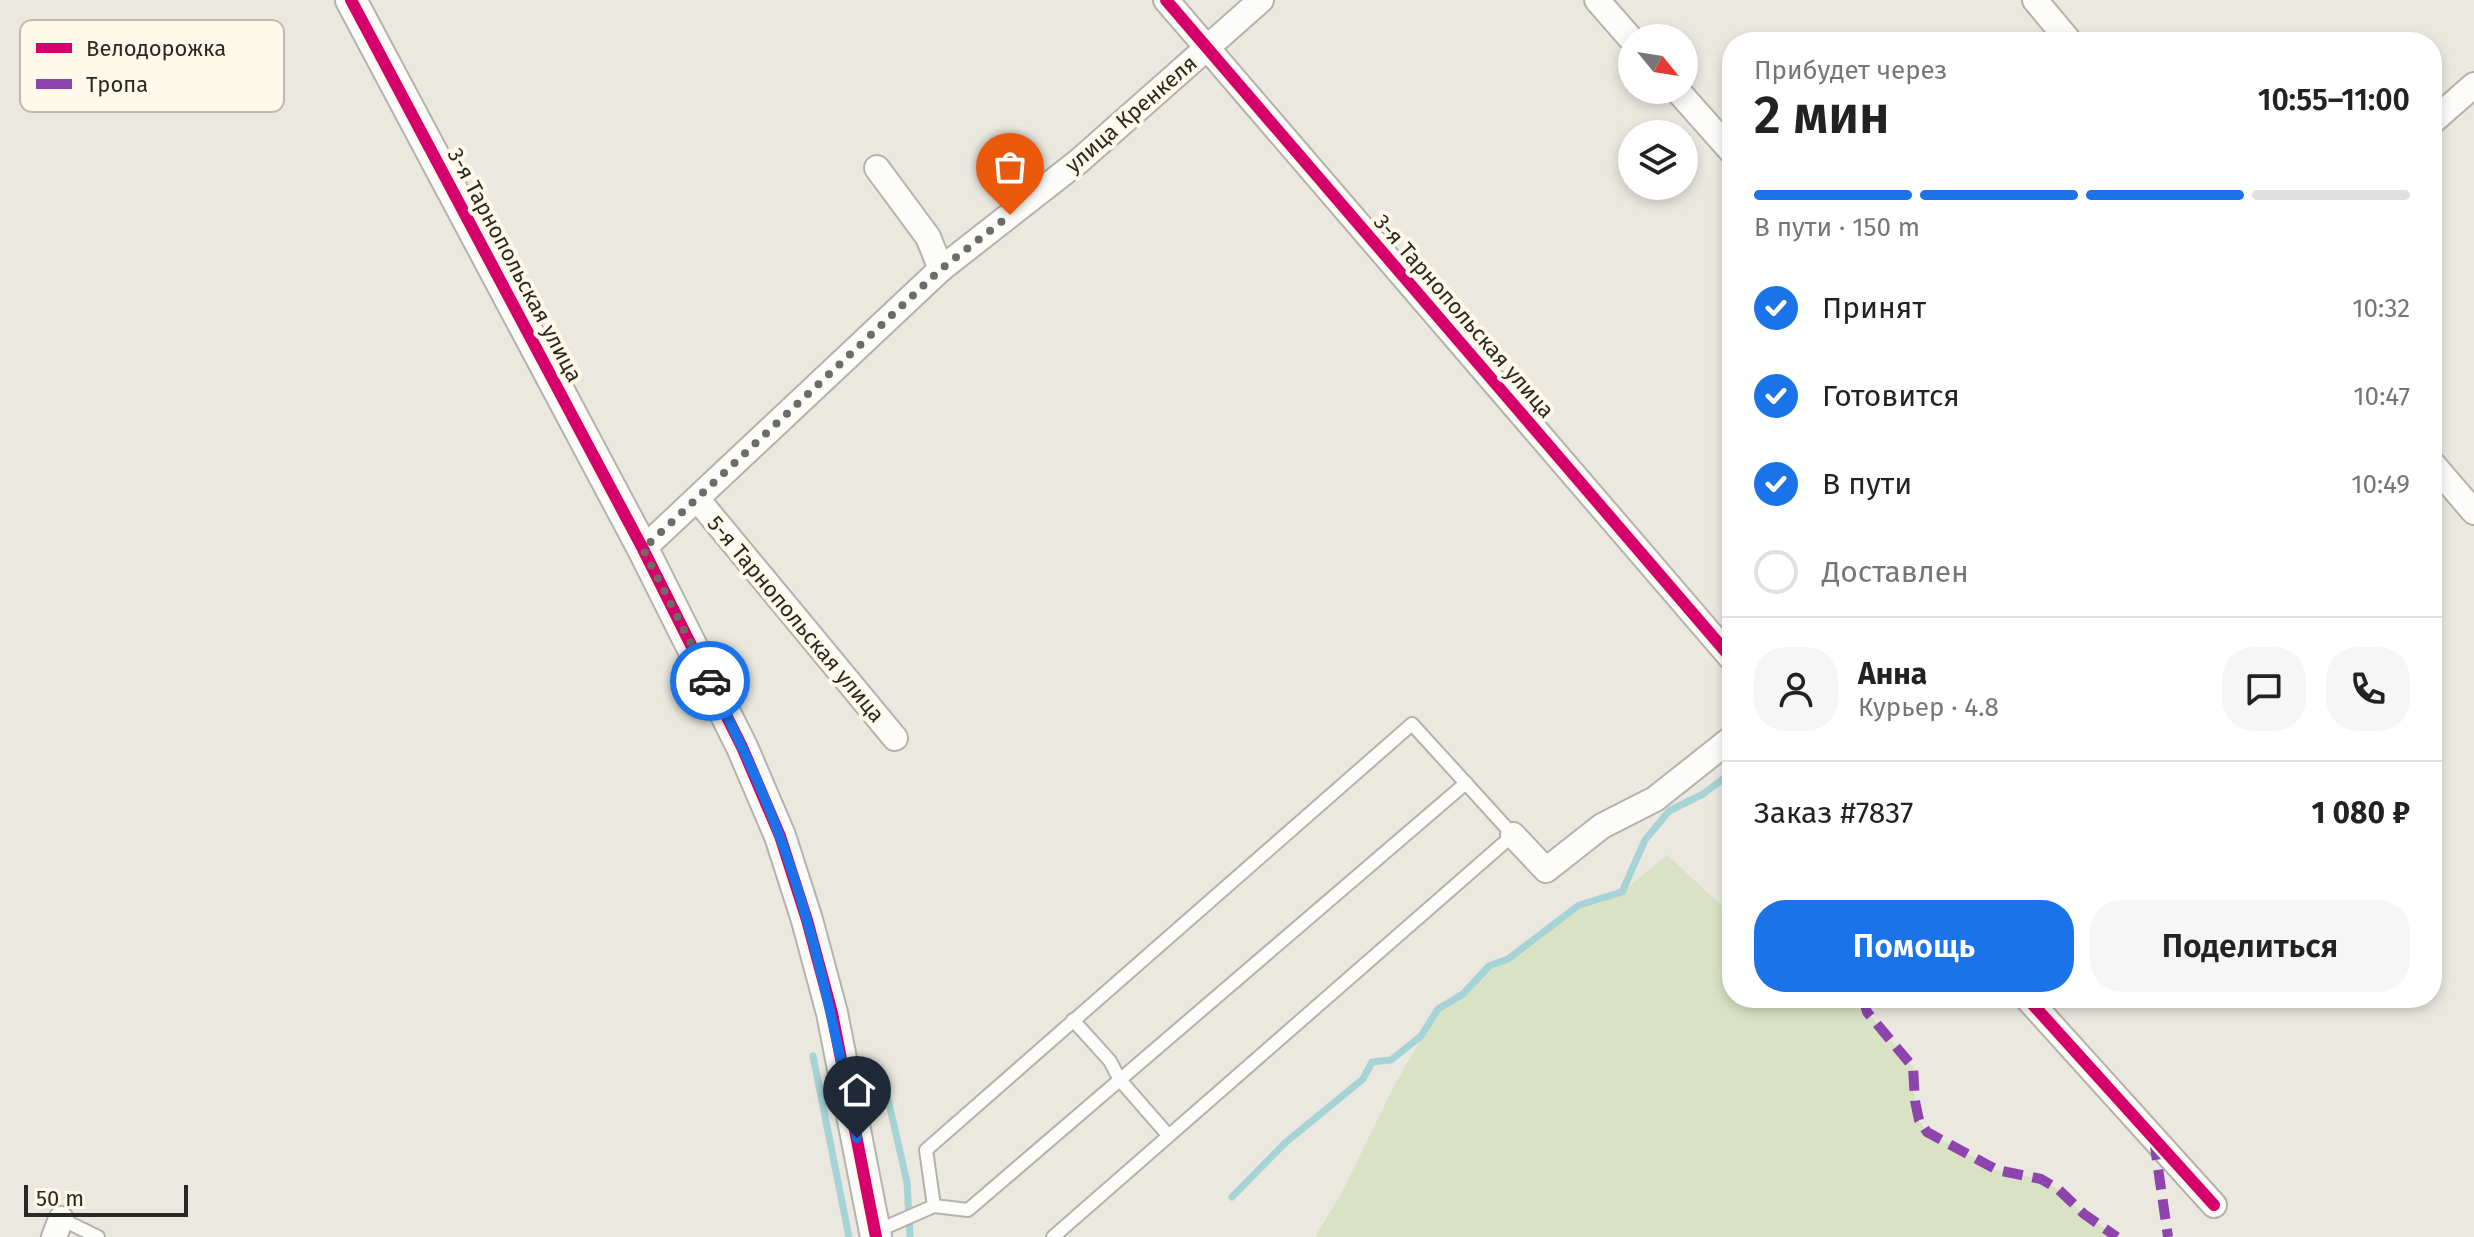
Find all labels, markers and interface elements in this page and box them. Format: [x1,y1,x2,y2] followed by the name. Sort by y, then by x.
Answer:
[20,20,284,112] legend
[1618,24,1698,104] north arrow
[1618,24,1698,200] map controls
[86,35,226,62] text: Велодорожка
[1060,49,1202,179] street label: улица Кренкеля
[1754,55,1947,86] text: Прибудет через
[86,71,148,98] text: Тропа
[2258,82,2410,118] text: 10:55–11:00
[1754,84,1890,147] text: 2 мин
[1618,120,1698,200] button: layers
[976,133,1044,215] pin
[442,143,588,387] street label: 3-я Тарнопольская улица
[988,145,1032,189] icon: bag
[1368,209,1560,423] street label: 3-я Тарнопольская улица
[1754,212,1920,243] text: В пути · 150 m
[1754,286,1798,330] icon: check
[1822,290,1926,326] text: Принят
[2352,293,2410,324] text: 10:32
[1754,374,1798,418] icon: check
[1822,378,1960,414] text: Готовится
[2353,381,2410,412] text: 10:47
[1754,462,1798,506] icon: check
[1822,466,1912,502] text: В пути
[2351,469,2410,500] text: 10:49
[702,510,890,728] street label: 5-я Тарнопольская улица
[1822,554,1969,590] text: Доставлен
[670,641,750,721] courier
[1754,647,1838,731] button: person
[2222,647,2306,731] button: chat
[2326,647,2410,731] button: phone
[1858,656,1927,692] text: Анна
[688,659,732,703] icon: car
[1858,692,1999,723] text: Курьер · 4.8
[1754,795,1913,831] text: Заказ #7837
[2311,795,2410,831] text: 1 080 ₽
[1754,900,2074,992] button: Помощь
[2090,900,2410,992] button: Поделиться
[823,1056,891,1138] pin
[835,1068,879,1112] icon: home
[24,1181,188,1217] scale bar
[36,1185,84,1212] text: 50 m

